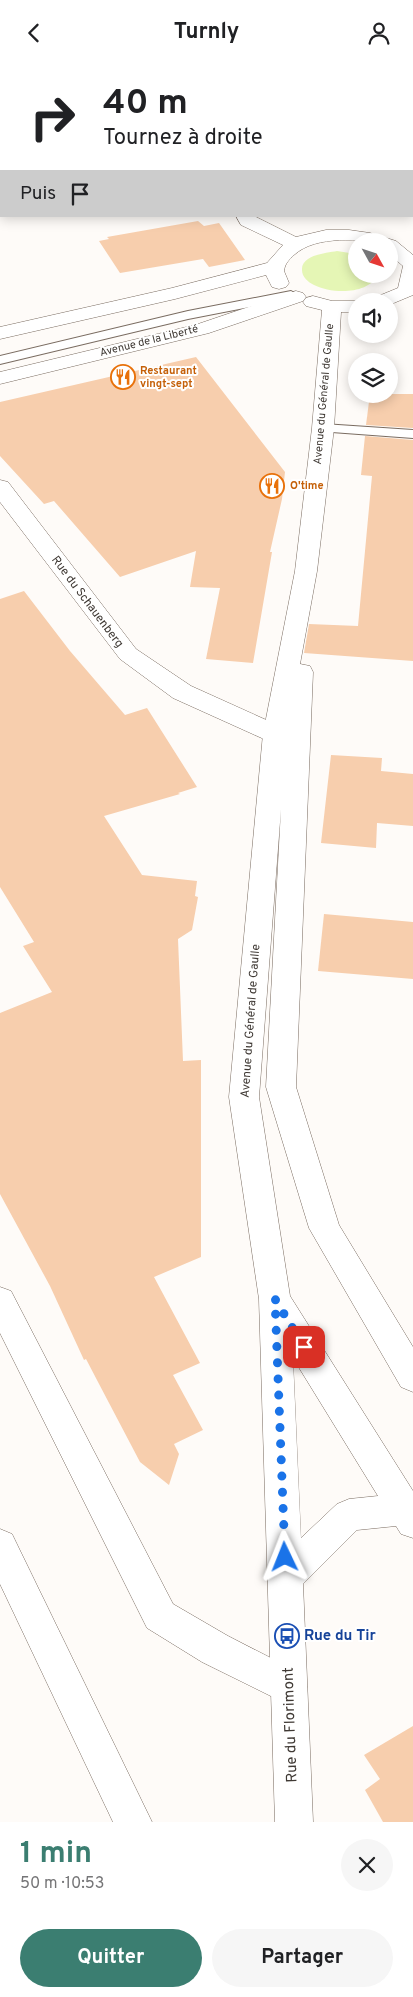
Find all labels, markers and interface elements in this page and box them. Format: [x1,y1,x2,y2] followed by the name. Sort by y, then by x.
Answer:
[20,19,48,47] icon: back
[174,19,239,46] text: Turnly
[365,19,393,47] icon: person
[103,82,188,126] text: 40 m
[20,85,85,150] icon: right
[103,125,263,152] text: Tournez à droite
[66,180,94,208] icon: arrive
[20,182,56,206] text: Puis
[348,233,398,283] north arrow
[348,233,398,403] map controls
[348,293,398,343] button: sound
[98,322,200,360] street label: Avenue de la Liberté
[311,323,337,465] street label: Avenue du Général de Gaulle
[348,353,398,403] button: layers
[110,364,136,390] restaurant icon: Restaurant vingt-sept
[140,364,197,391] place label: Restaurant vingt-sept
[259,473,285,499] restaurant icon: O'time
[290,479,324,493] place label: O'time
[47,553,127,651] street label: Rue du Schauenberg
[238,944,264,1098] street label: Avenue du Général de Gaulle
[283,1326,325,1368] pin
[290,1333,318,1361] icon: arrive
[258,1530,310,1582] position arrow
[274,1623,300,1649] bus stop icon: Rue du Tir
[304,1627,377,1646] place label: Rue du Tir
[279,1667,303,1783] street label: Rue du Florimont
[20,1836,92,1873] text: 1 min
[341,1839,393,1891] button: close
[20,1874,104,1894] text: 50 m · 10:53
[20,1929,202,1987] button: Quitter
[212,1929,393,1987] button: Partager

